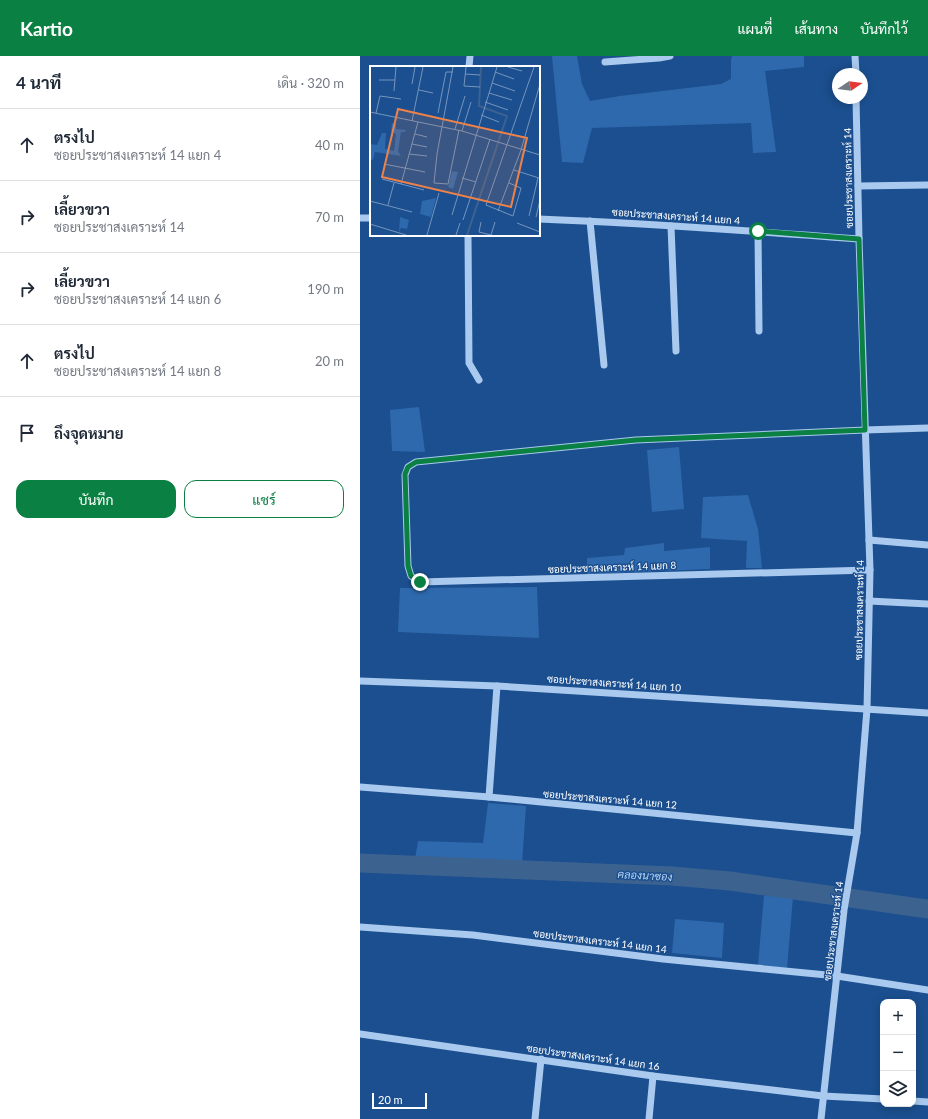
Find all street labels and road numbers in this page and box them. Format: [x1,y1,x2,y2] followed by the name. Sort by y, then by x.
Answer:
[840,128,855,228] street label: ซอยประชาสงเคราะห์ 14
[611,205,741,226] street label: ซอยประชาสงเคราะห์ 14 แยก 4
[547,558,677,575] street label: ซอยประชาสงเคราะห์ 14 แยก 8
[851,559,866,660] street label: ซอยประชาสงเคราะห์ 14
[547,671,682,694] street label: ซอยประชาสงเคราะห์ 14 แยก 10
[543,786,678,811] street label: ซอยประชาสงเคราะห์ 14 แยก 12
[820,880,845,982] street label: ซอยประชาสงเคราะห์ 14
[533,926,668,955] street label: ซอยประชาสงเคราะห์ 14 แยก 14
[526,1041,661,1072] street label: ซอยประชาสงเคราะห์ 14 แยก 16

